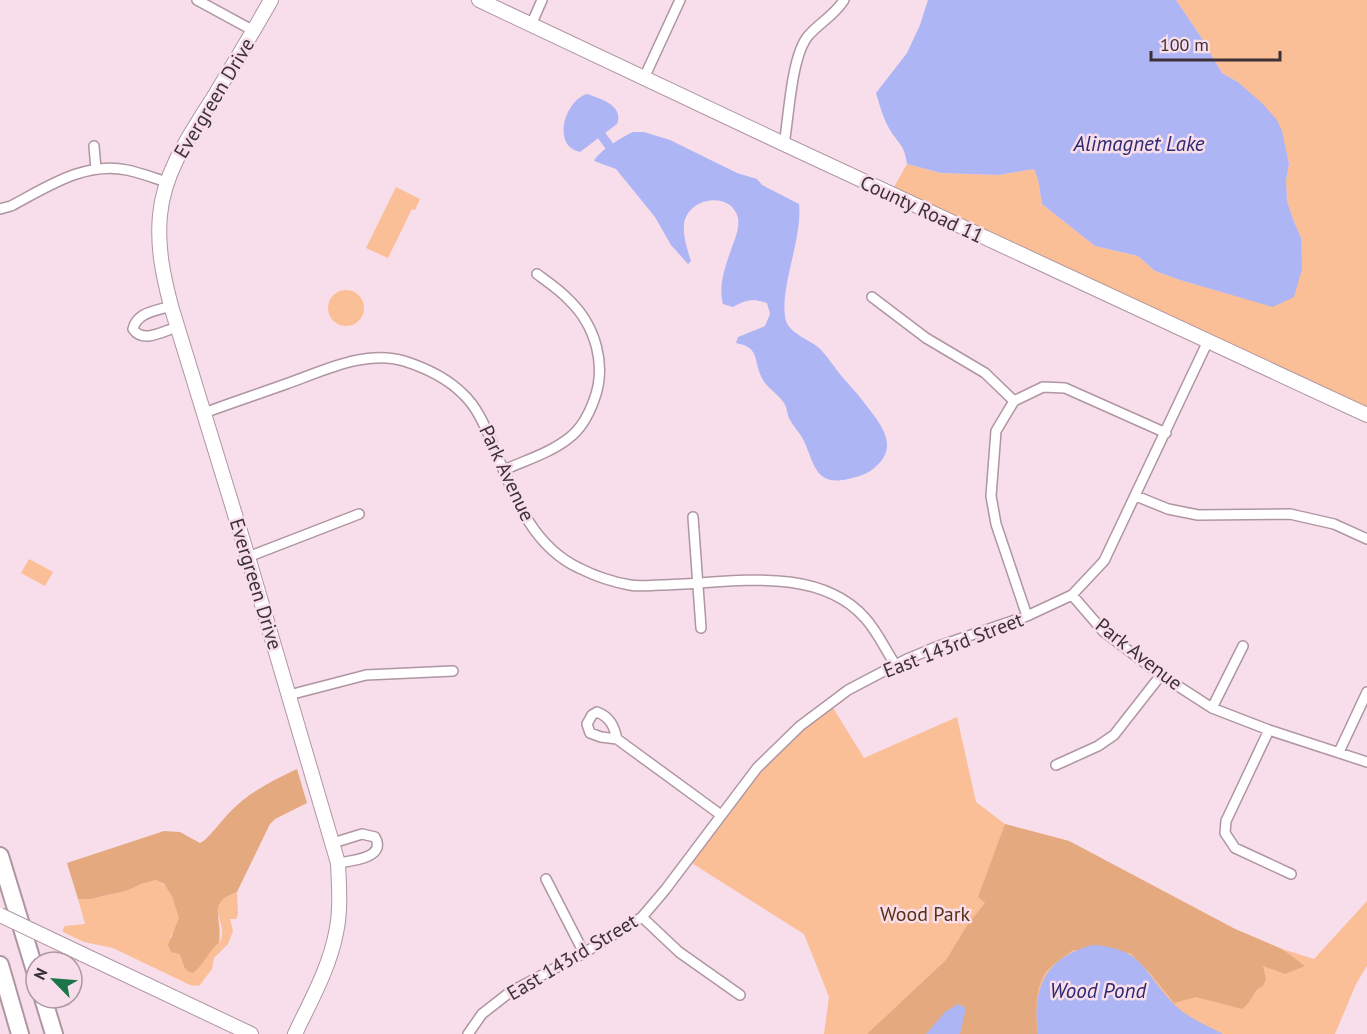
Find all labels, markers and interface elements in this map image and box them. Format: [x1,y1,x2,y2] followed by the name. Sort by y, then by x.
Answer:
[1151,24,1280,62] scale bar
[168,33,260,163] street label: Evergreen Drive
[1160,33,1209,56] text: 100 m
[1072,130,1205,157] water label: Alimagnet Lake
[856,169,988,249] street label: County Road 11
[473,421,541,525] street label: Park Avenue
[224,515,288,653] street label: Evergreen Drive
[879,606,1027,684] street label: East 143rd Street
[1090,612,1188,696] street label: Park Avenue
[880,901,970,927] park label: Wood Park
[502,908,642,1006] street label: East 143rd Street
[24,950,84,1010] north arrow
[29,965,52,983] text: N
[1050,977,1148,1004] water label: Wood Pond

